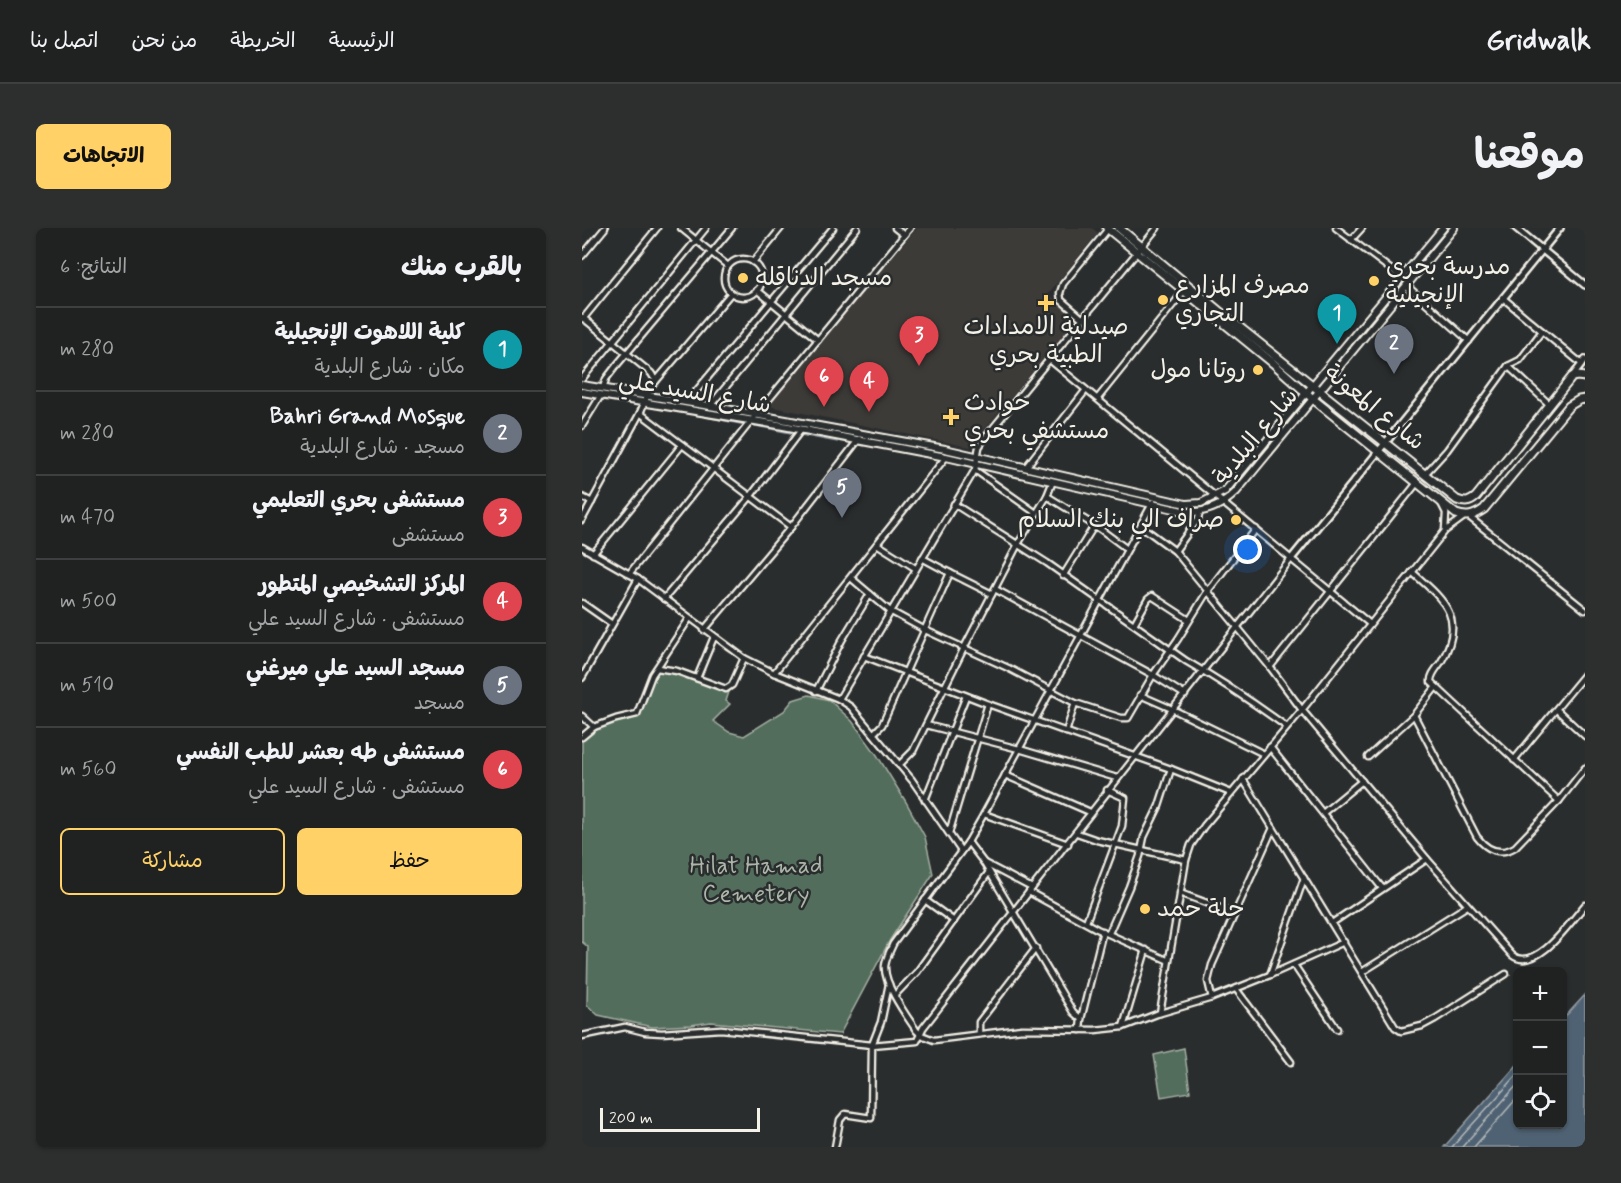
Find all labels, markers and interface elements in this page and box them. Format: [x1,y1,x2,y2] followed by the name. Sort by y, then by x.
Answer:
[1486,23,1591,60] text: Gridwalk
[30,27,98,55] text: اتصل بنا
[131,27,197,55] text: من نحن
[230,27,296,55] text: الخريطة
[329,27,395,55] text: الرئيسية
[36,124,171,189] button: الاتجاهات
[1474,129,1585,184] text: موقعنا
[401,251,522,285] text: بالقرب منك
[1386,252,1510,311] place label: مدرسة بحري الإنجيلية
[60,254,127,281] text: النتائج: 6
[755,263,892,294] place label: مسجد الدناقله
[736,271,750,285] marker: مسجد الدناقله
[1175,271,1310,330] place label: مصرف المزارع التجاري
[1367,274,1381,288] marker: مدرسة بحري الإنجيلية
[1156,293,1170,307] marker: مصرف المزارع التجاري
[1318,294,1356,344] pin: 1
[1039,296,1053,310] marker: صيدلية الامدادات الطبية بحري
[963,312,1129,371] place label: صيدلية الامدادات الطبية بحري
[900,316,938,366] pin: 3
[275,319,465,347] text: كلية اللاهوت الإنجيلية
[1374,324,1414,374] pin: 2
[60,336,114,363] text: 280 m
[498,336,507,363] text: 1
[314,354,465,381] text: مكان · شارع البلدية
[1150,355,1246,386] place label: روتانا مول
[804,358,844,407] pin: 6
[1317,358,1431,458] street label: شارع المعونة
[850,362,888,412] pin: 4
[1251,363,1265,377] marker: روتانا مول
[616,364,773,426] street label: شارع السيد علي
[1206,382,1306,492] street label: شارع البلدية
[964,388,1109,451] place label: حوادث مستشفي بحري
[270,403,465,431] text: Bahri Grand Mosque
[942,408,960,426] marker: حوادث مستشفي بحري
[60,420,114,447] text: 280 m
[498,420,507,447] text: 2
[300,434,465,461] text: مسجد · شارع البلدية
[822,468,862,518] pin: 5
[252,487,465,515] text: مستشفى بحري التعليمي
[60,504,115,531] text: 470 m
[498,504,507,531] text: 3
[1018,505,1224,540] place label: صراف الي بنك السلام
[1229,513,1243,527] marker: صراف الي بنك السلام
[392,522,465,549] text: مستشفى
[1233,535,1262,564] your location
[259,571,465,599] text: المركز التشخيصي المتطور
[60,588,117,615] text: 500 m
[497,588,508,615] text: 4
[248,606,465,633] text: مستشفى · شارع السيد علي
[246,655,465,683] text: مسجد السيد علي ميرغني
[60,672,114,699] text: 510 m
[497,672,509,699] text: 5
[414,690,465,717] text: مسجد
[176,739,465,767] text: مستشفى طه بعشر للطب النفسي
[60,756,116,783] text: 560 m
[497,756,508,783] text: 6
[248,774,465,801] text: مستشفى · شارع السيد علي
[60,828,285,895] button: مشاركة
[297,828,522,895] button: حفظ
[689,851,823,910] park label: Hilat Hamad Cemetery
[1157,894,1245,925] place label: حلة حمد
[1138,902,1152,916] marker: حلة حمد
[1513,967,1567,1129] map controls
[1513,967,1567,1021] button: +
[1513,1021,1567,1075] button: −
[1513,1075,1567,1129] button: locate
[600,1105,760,1132] scale bar
[609,1108,653,1129] text: 200 m

